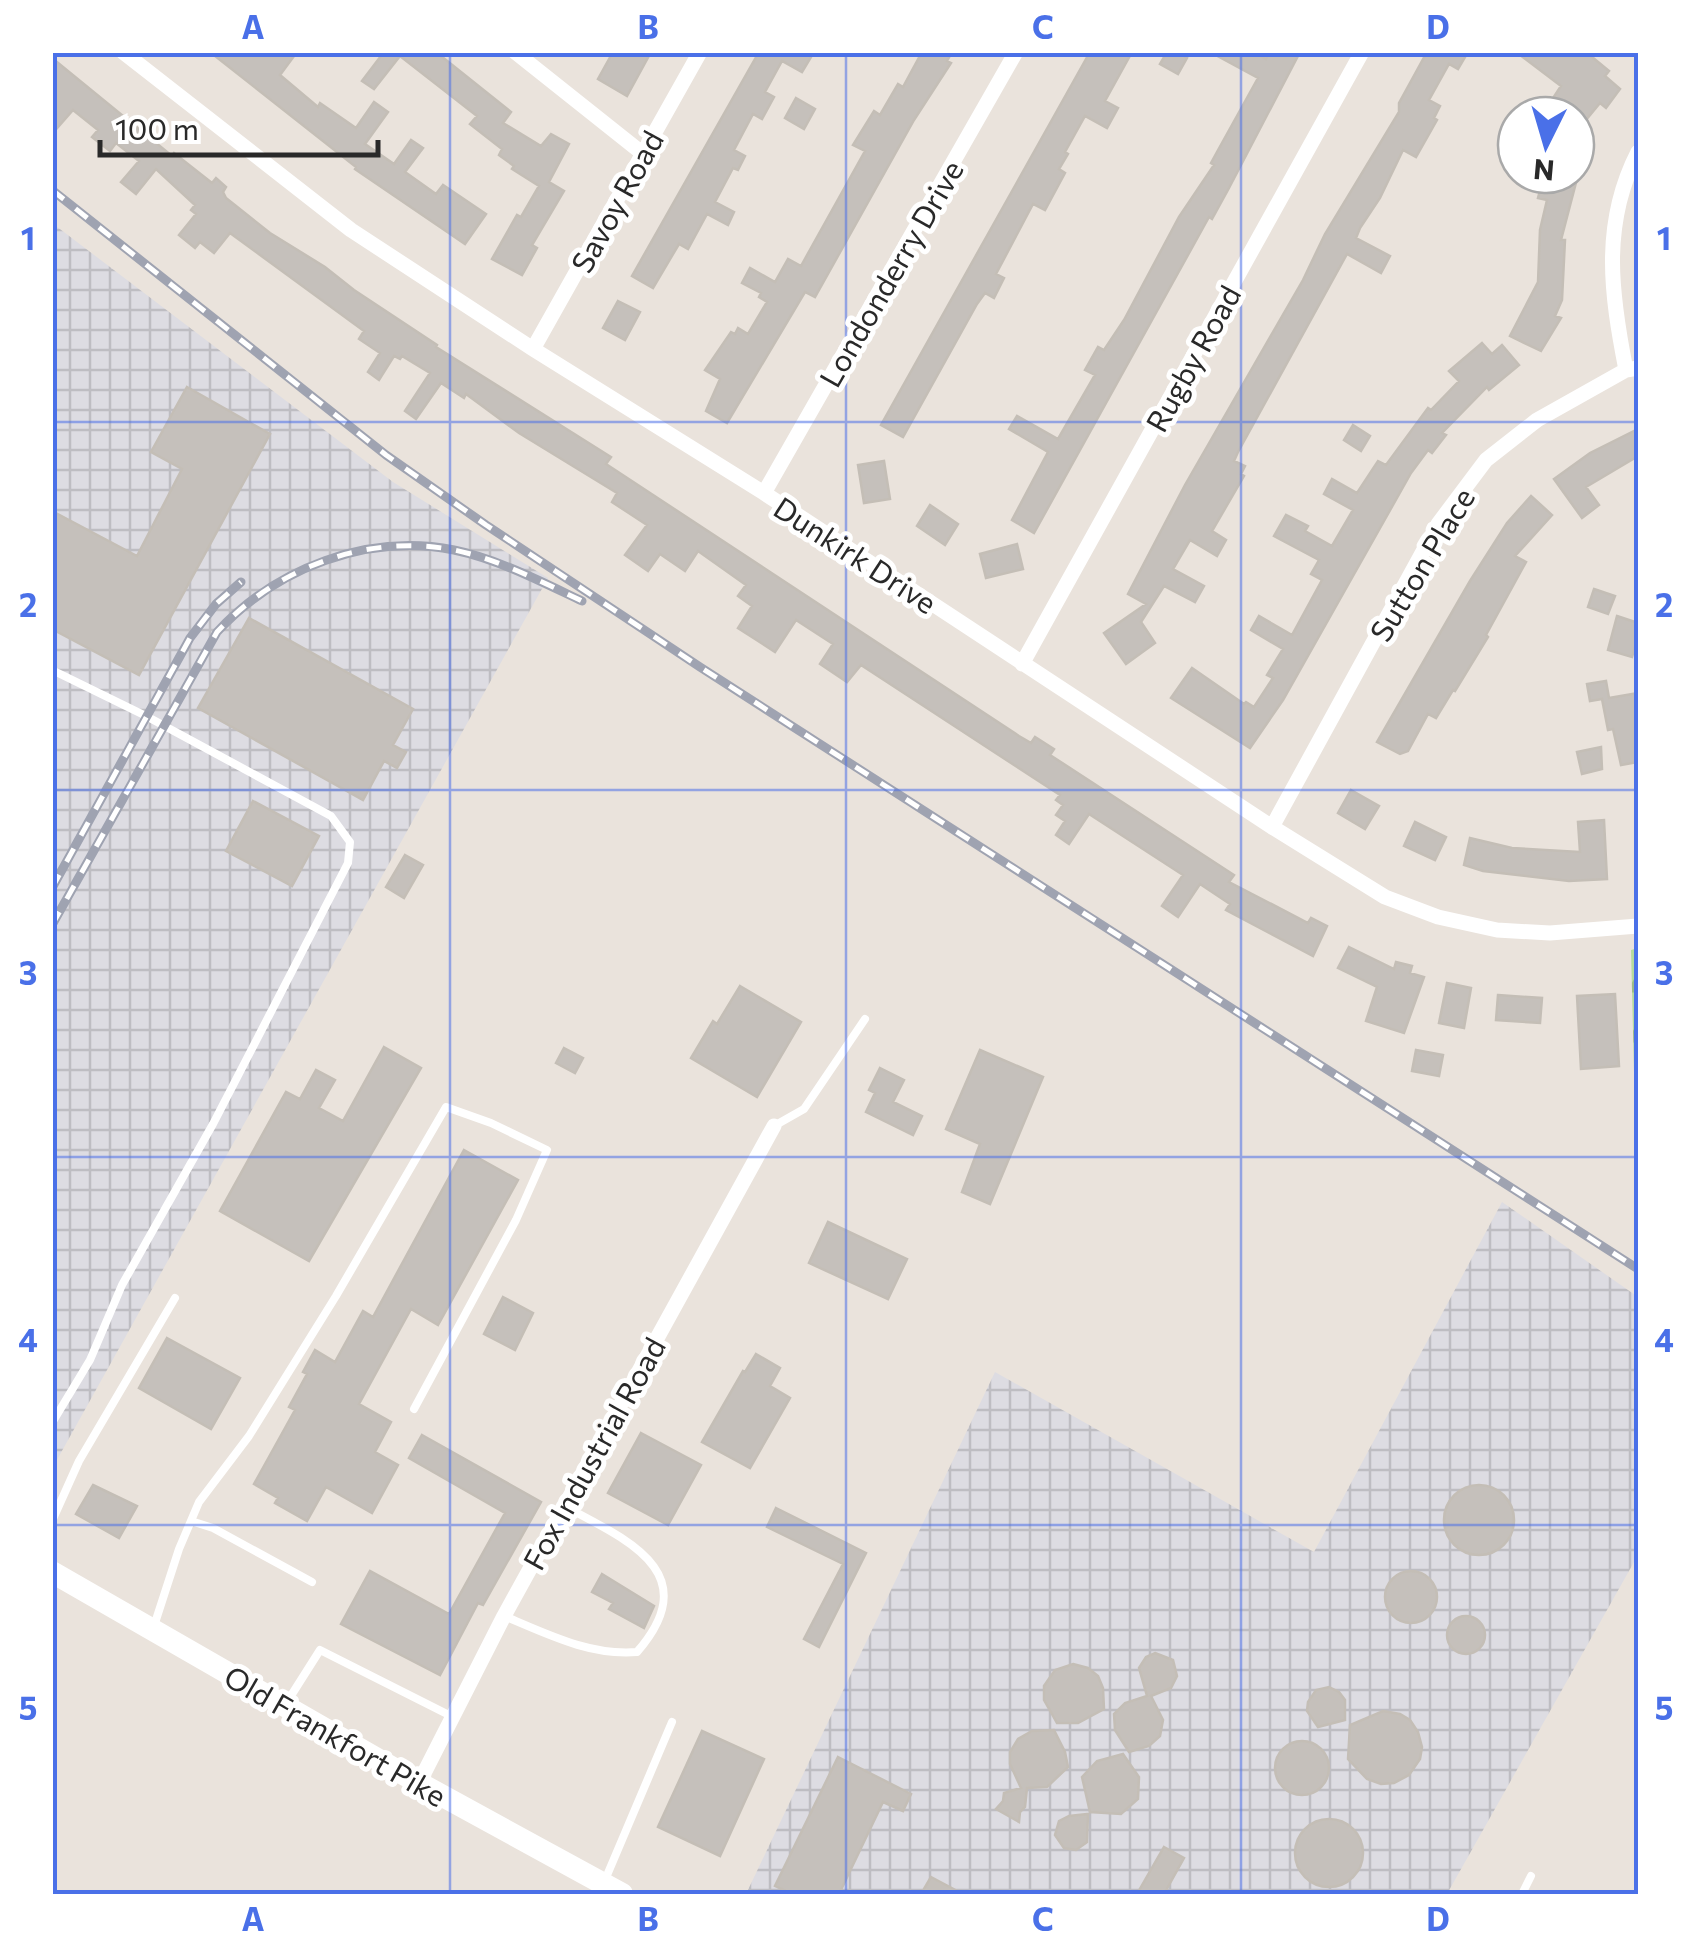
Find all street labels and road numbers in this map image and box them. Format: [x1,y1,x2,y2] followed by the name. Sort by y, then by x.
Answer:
[562,124,670,278] street label: Savoy Road
[810,153,970,393] street label: Londonderry Drive
[1137,278,1247,438] street label: Rugby Road
[1361,481,1481,647] street label: Sutton Place
[768,488,944,620] street label: Dunkirk Drive
[514,1330,672,1576] street label: Fox Industrial Road
[219,1657,453,1813] street label: Old Frankfort Pike

